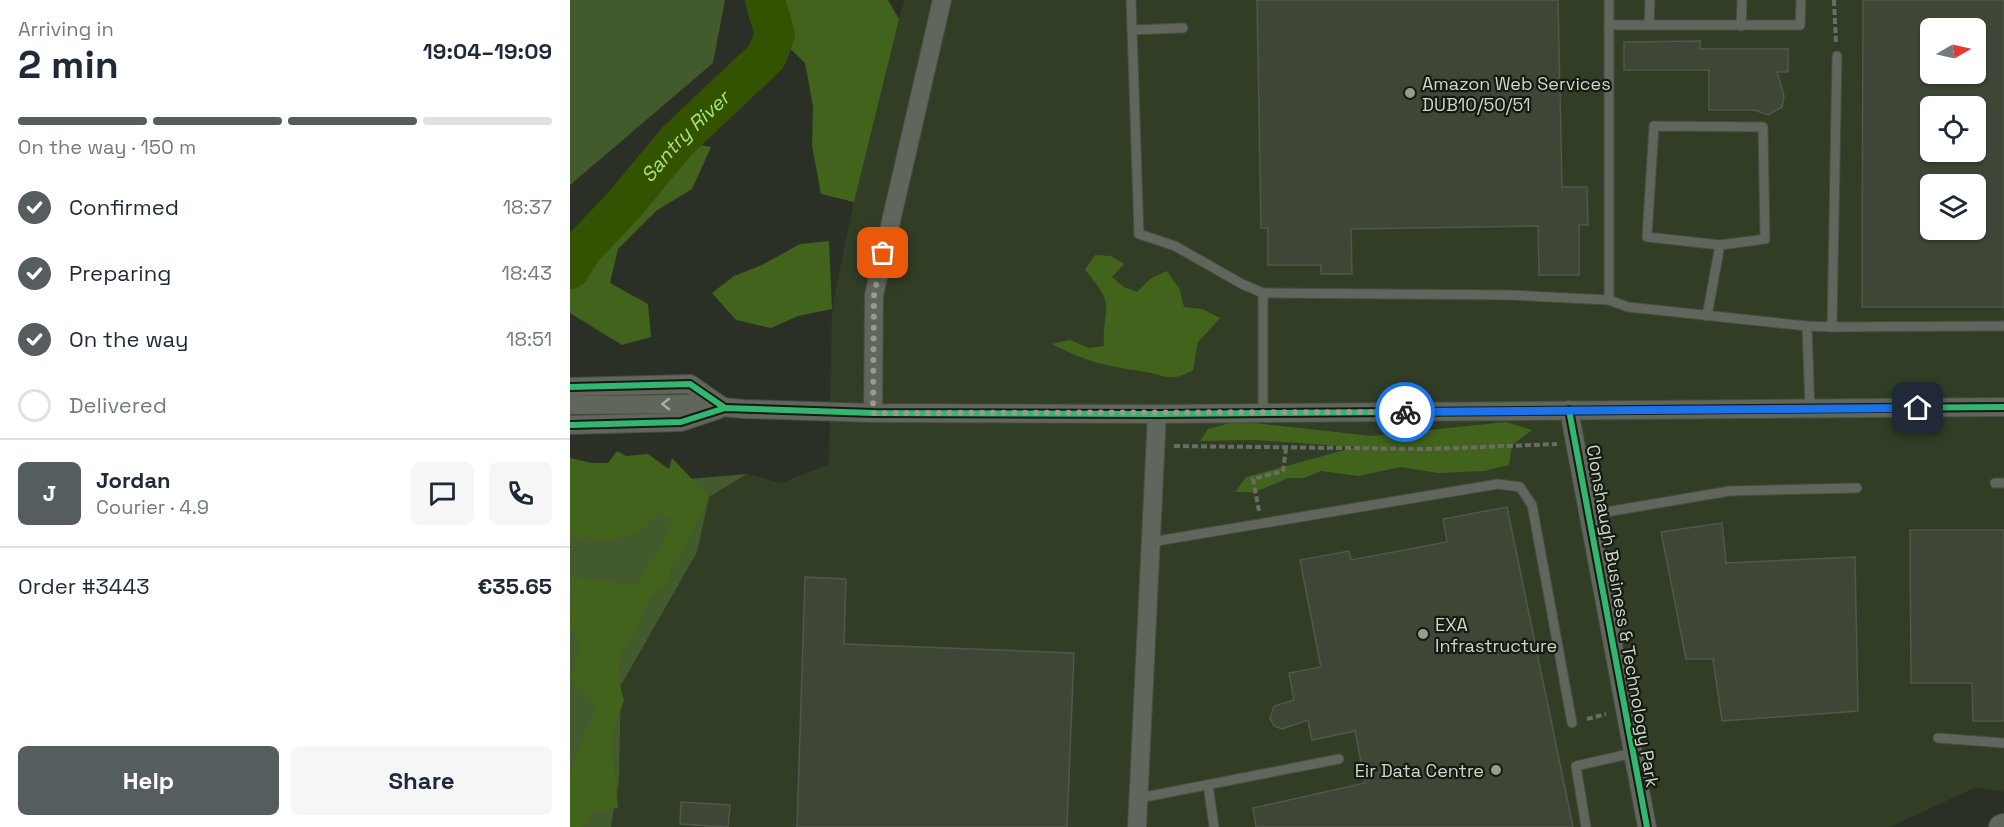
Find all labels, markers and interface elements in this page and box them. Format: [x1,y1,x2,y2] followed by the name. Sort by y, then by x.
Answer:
[18,16,114,42] text: Arriving in
[1920,18,1986,84] north arrow
[1920,18,1986,240] map controls
[423,37,552,65] text: 19:04–19:09
[18,40,119,89] text: 2 min
[1422,72,1611,116] place label: Amazon Web Services DUB10/50/51
[635,84,737,188] water label: Santry River
[1403,86,1417,100] marker: Amazon Web Services DUB10/50/51
[1920,96,1986,162] button: locate
[18,134,196,160] text: On the way · 150 m
[1920,174,1986,240] button: layers
[18,191,51,224] icon: check
[69,193,179,221] text: Confirmed
[503,194,552,220] text: 18:37
[857,227,908,278] pin
[866,236,899,269] icon: bag
[18,257,51,290] icon: check
[69,259,171,287] text: Preparing
[502,260,552,286] text: 18:43
[18,323,51,356] icon: check
[69,325,188,353] text: On the way
[506,326,552,352] text: 18:51
[1375,382,1435,442] courier
[1892,382,1943,433] pin
[69,391,167,419] text: Delivered
[1901,391,1934,424] icon: home
[1389,396,1422,429] icon: bike
[662,398,671,410] one-way arrow
[1581,443,1665,790] street label: Clonshaugh Business & Technology Park
[411,462,474,525] button: chat
[489,462,552,525] button: phone
[96,466,171,494] text: Jordan
[43,479,56,507] text: J
[96,494,209,520] text: Courier · 4.9
[18,572,150,600] text: Order #3443
[477,572,552,600] text: €35.65
[1435,613,1557,657] place label: EXA Infrastructure
[1416,627,1430,641] marker: EXA Infrastructure
[18,746,279,815] button: Help
[291,746,552,815] button: Share
[1355,759,1484,782] place label: Eir Data Centre
[1489,763,1503,777] marker: Eir Data Centre

